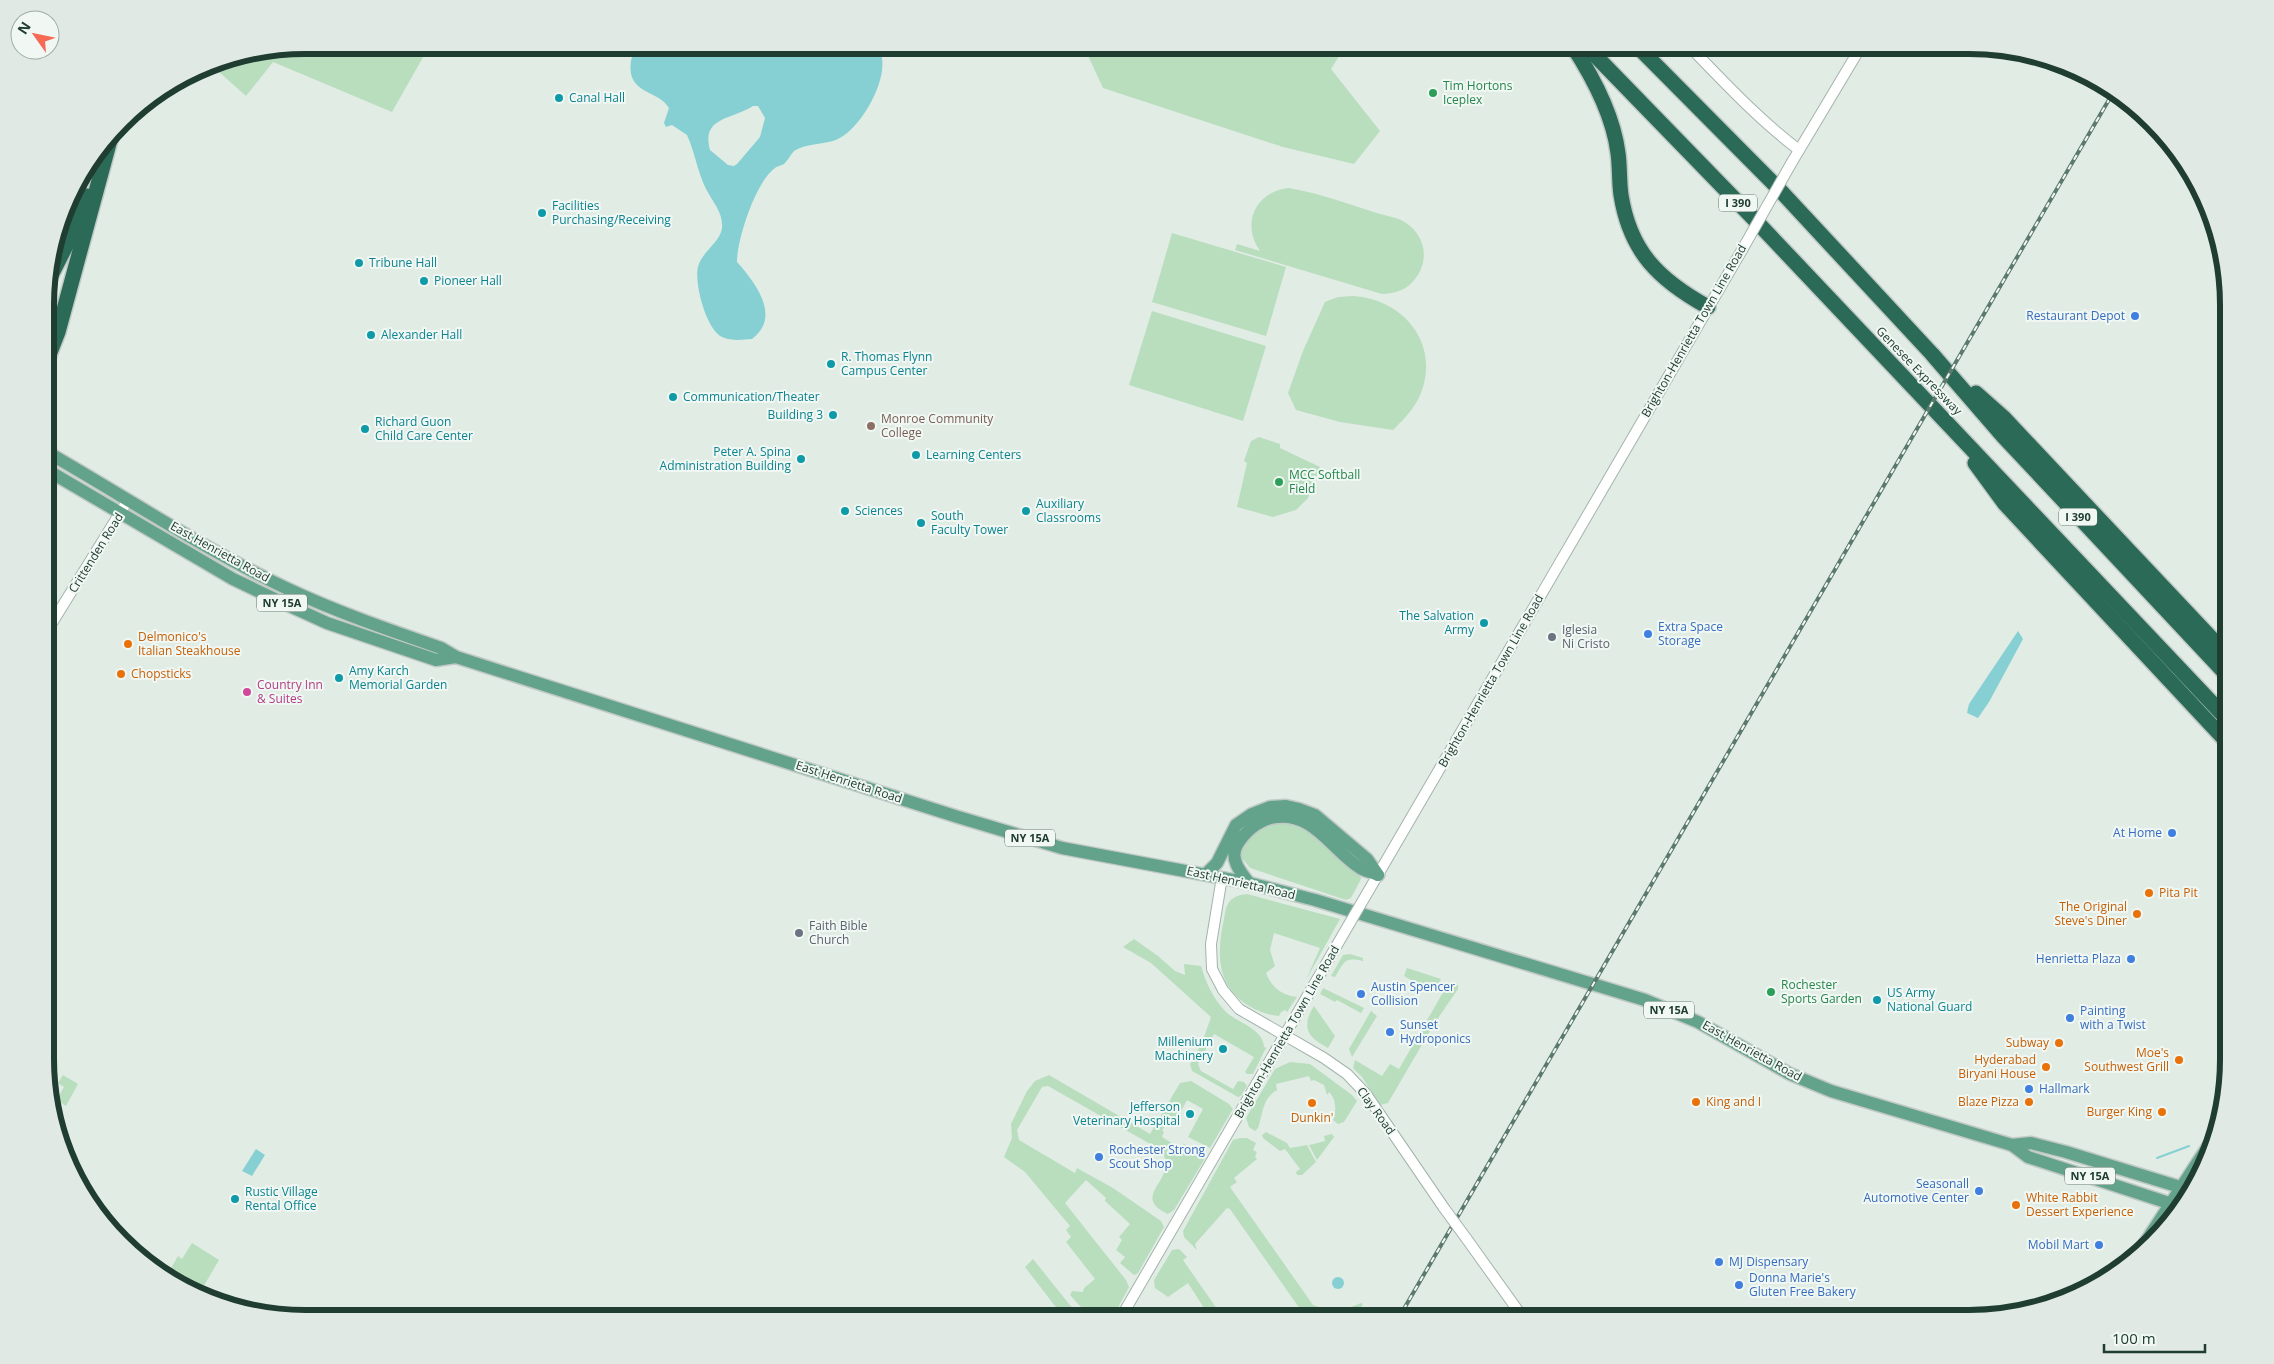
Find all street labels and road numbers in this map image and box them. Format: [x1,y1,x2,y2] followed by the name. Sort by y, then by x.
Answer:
[1719,194,1757,212] road number: I 390
[1637,241,1750,420] street label: Brighton-Henrietta Town Line Road
[1873,323,1967,419] street label: Genesee Expressway
[2059,508,2097,526] road number: I 390
[64,509,127,596] street label: Crittenden Road
[168,517,273,586] street label: East Henrietta Road
[1434,591,1547,770] street label: Brighton-Henrietta Town Line Road
[257,594,307,612] road number: NY 15A
[794,756,905,807] street label: East Henrietta Road
[1005,830,1055,846] road number: NY 15A
[1185,862,1297,903] street label: East Henrietta Road
[1230,942,1343,1121] street label: Brighton-Henrietta Town Line Road
[1644,1002,1694,1018] road number: NY 15A
[1700,1016,1805,1085] street label: East Henrietta Road
[1353,1083,1399,1138] street label: Clay Road
[2065,1168,2115,1184] road number: NY 15A

